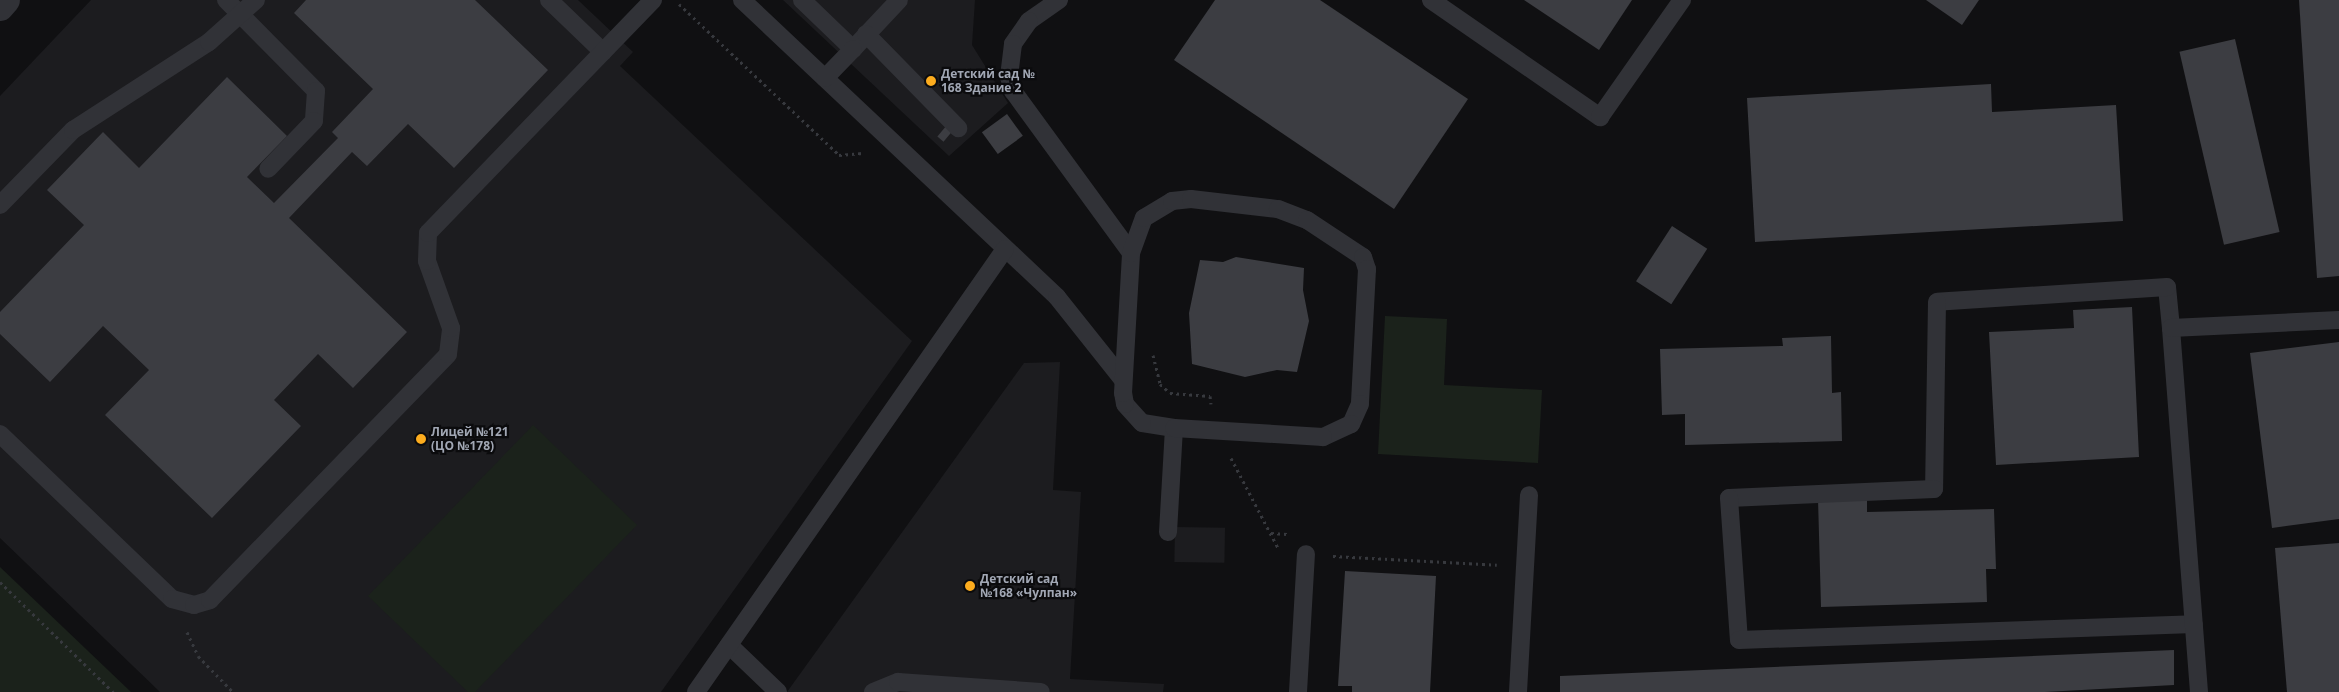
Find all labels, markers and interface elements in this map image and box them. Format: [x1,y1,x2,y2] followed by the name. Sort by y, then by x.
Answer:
[941,67,1035,95] place label: Детский сад № 168 Здание 2
[925,75,937,87] marker: Детский сад № 168 Здание 2
[431,425,509,453] place label: Лицей №121 (ЦО №178)
[415,433,427,445] marker: Лицей №121 (ЦО №178)
[980,572,1077,600] place label: Детский сад №168 «Чулпан»
[964,580,976,592] marker: Детский сад №168 «Чулпан»

